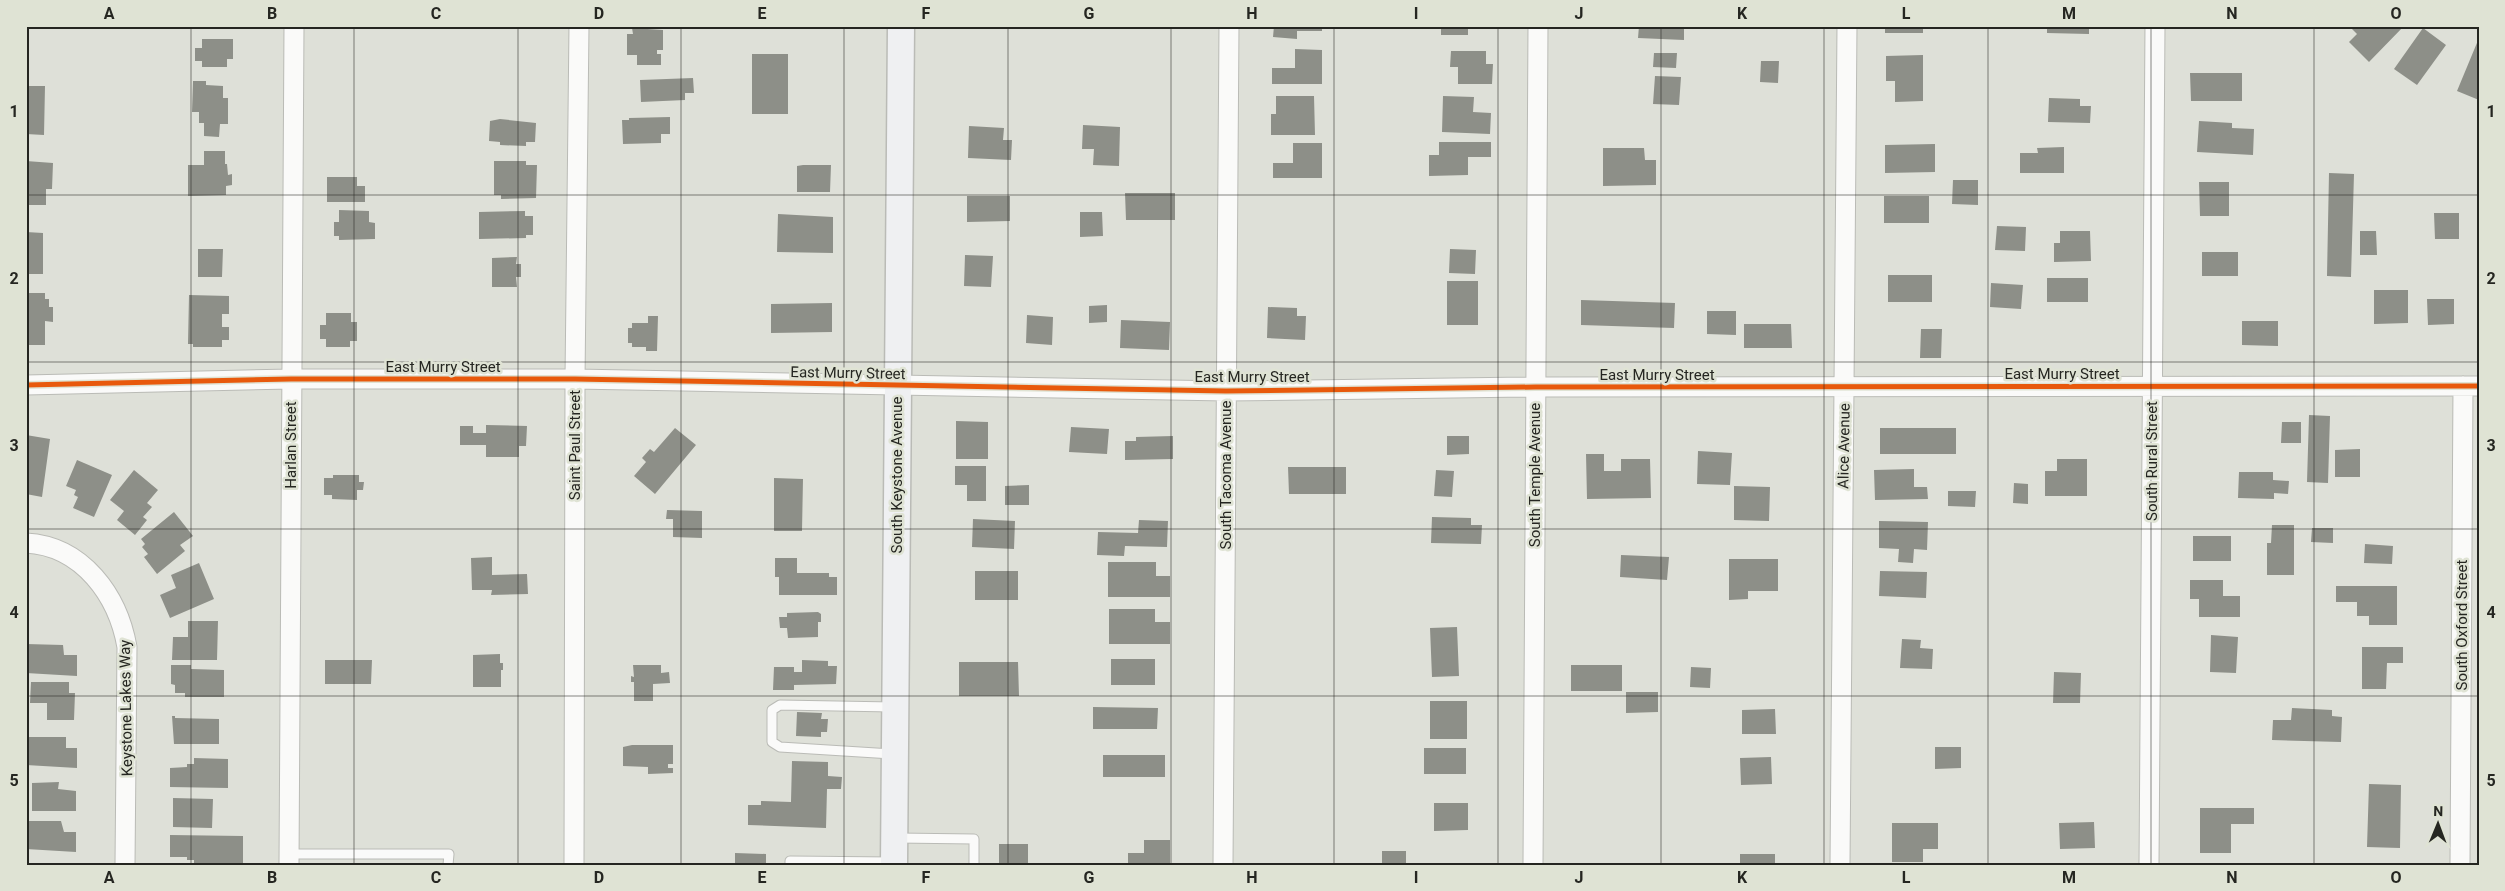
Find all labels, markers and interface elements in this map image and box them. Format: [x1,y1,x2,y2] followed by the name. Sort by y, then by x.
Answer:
[104,4,115,23] text: A
[267,4,277,23] text: B
[431,4,441,23] text: C
[594,4,604,23] text: D
[758,4,767,23] text: E
[922,4,931,23] text: F
[1084,4,1095,23] text: G
[1246,4,1258,23] text: H
[1414,4,1418,23] text: I
[1575,4,1583,23] text: J
[1737,4,1748,23] text: K
[1902,4,1911,23] text: L
[2062,4,2076,23] text: M
[2226,4,2238,23] text: N
[2390,4,2402,23] text: O
[9,102,19,121] text: 1
[2486,102,2496,121] text: 1
[9,269,19,288] text: 2
[2486,269,2496,288] text: 2
[385,358,501,376] street label: East Murry Street
[790,363,906,383] street label: East Murry Street
[2004,365,2120,383] street label: East Murry Street
[1599,366,1715,384] street label: East Murry Street
[1194,368,1310,386] street label: East Murry Street
[566,390,584,500] street label: Saint Paul Street
[888,397,906,553] street label: South Keystone Avenue
[1217,400,1235,550] street label: South Tacoma Avenue
[282,401,300,489] street label: Harlan Street
[2143,401,2161,521] street label: South Rural Street
[1526,403,1544,547] street label: South Temple Avenue
[1834,403,1854,489] street label: Alice Avenue
[9,436,19,455] text: 3
[2486,436,2496,455] text: 3
[2453,559,2471,690] street label: South Oxford Street
[9,603,19,622] text: 4
[2486,603,2496,622] text: 4
[116,640,136,776] street label: Keystone Lakes Way
[9,771,19,790] text: 5
[2486,771,2496,790] text: 5
[2412,798,2462,848] north arrow
[2433,803,2443,819] text: N
[104,868,115,887] text: A
[267,868,277,887] text: B
[431,868,441,887] text: C
[594,868,604,887] text: D
[758,868,767,887] text: E
[922,868,931,887] text: F
[1084,868,1095,887] text: G
[1246,868,1258,887] text: H
[1414,868,1418,887] text: I
[1575,868,1583,887] text: J
[1737,868,1748,887] text: K
[1902,868,1911,887] text: L
[2062,868,2076,887] text: M
[2226,868,2238,887] text: N
[2390,868,2402,887] text: O

